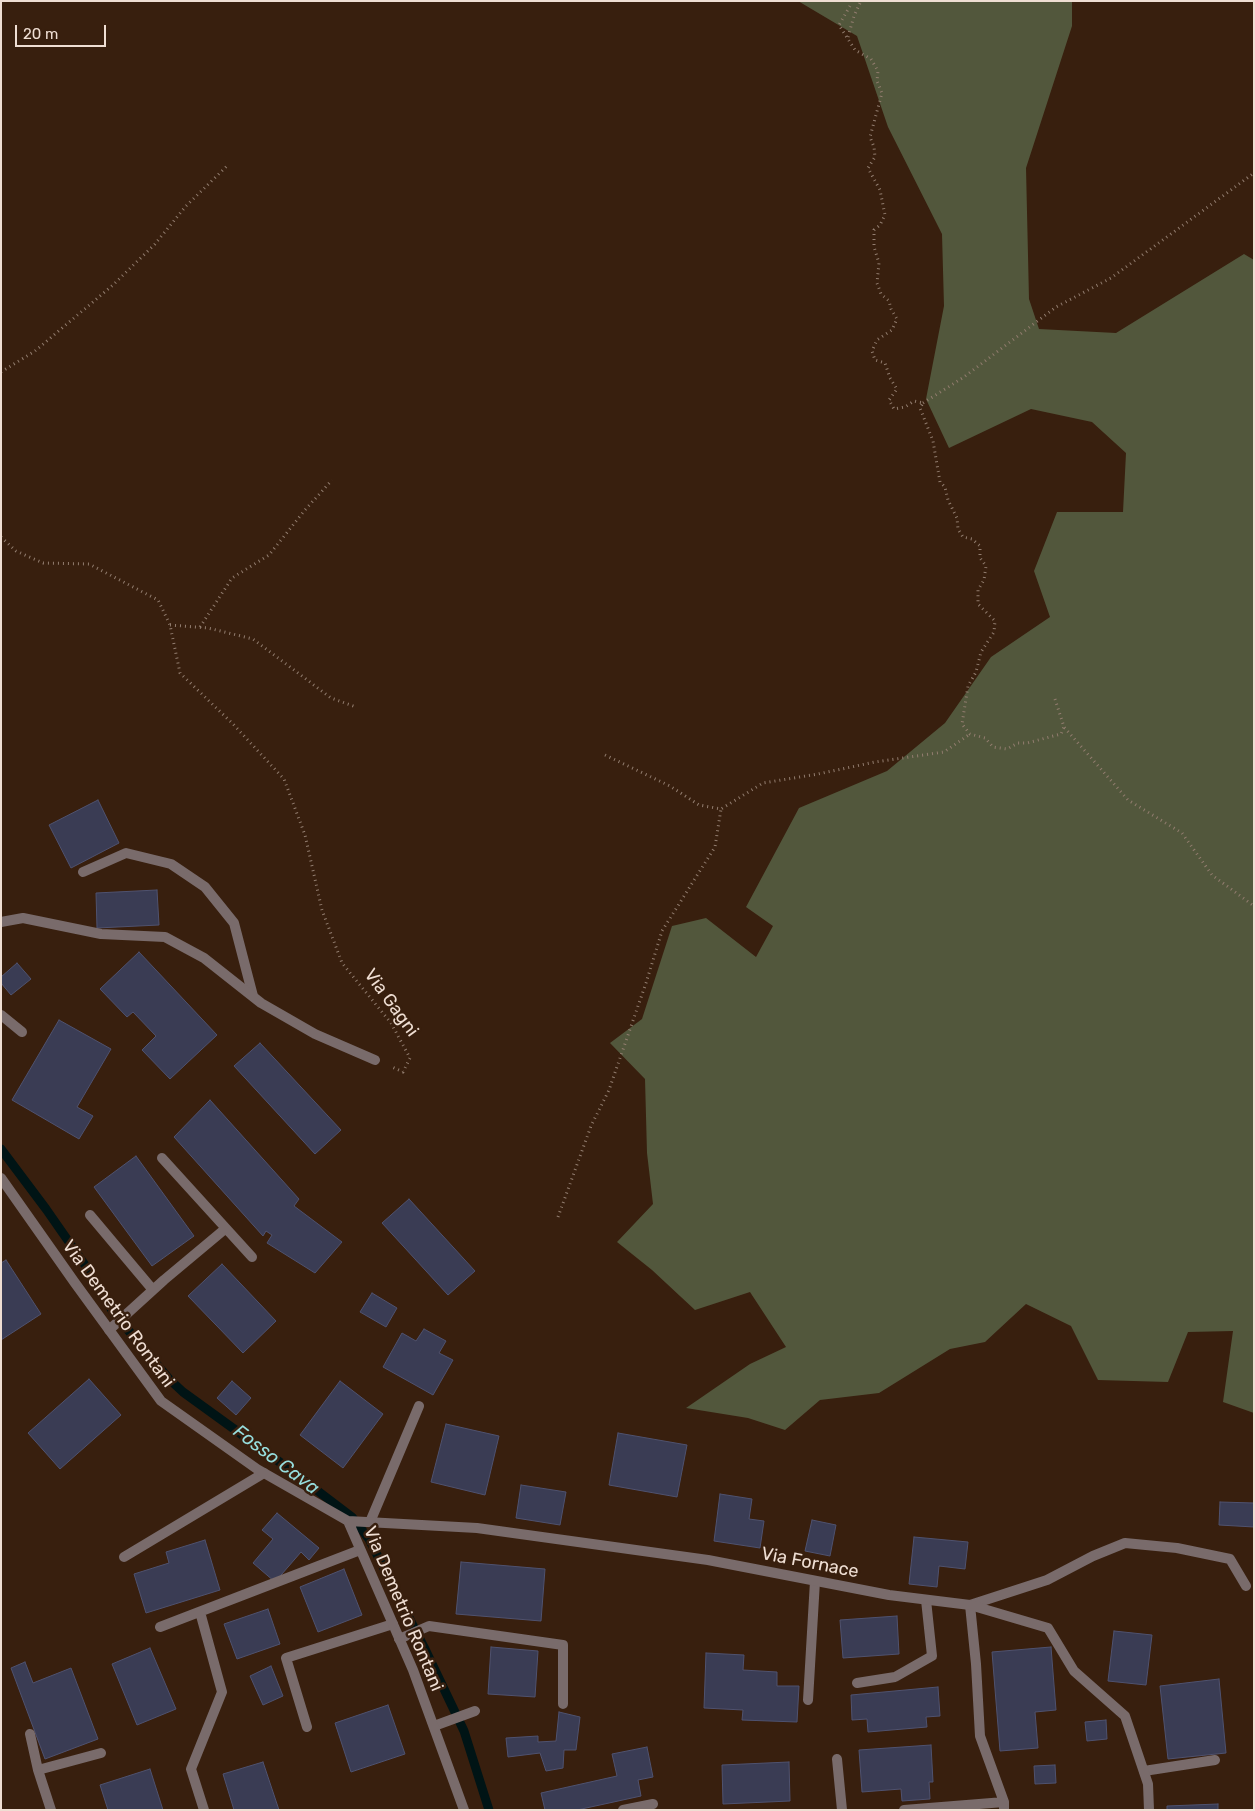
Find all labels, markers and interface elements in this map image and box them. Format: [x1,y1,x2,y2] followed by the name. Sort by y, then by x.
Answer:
[18,15,109,47] scale bar
[23,25,58,43] text: 20 m
[359,965,423,1041] street label: Via Gagni
[57,1236,179,1392] street label: Via Demetrio Rontani
[228,1420,324,1500] water label: Fosso Cava
[358,1523,448,1695] street label: Via Demetrio Rontani
[759,1543,861,1583] street label: Via Fornace

